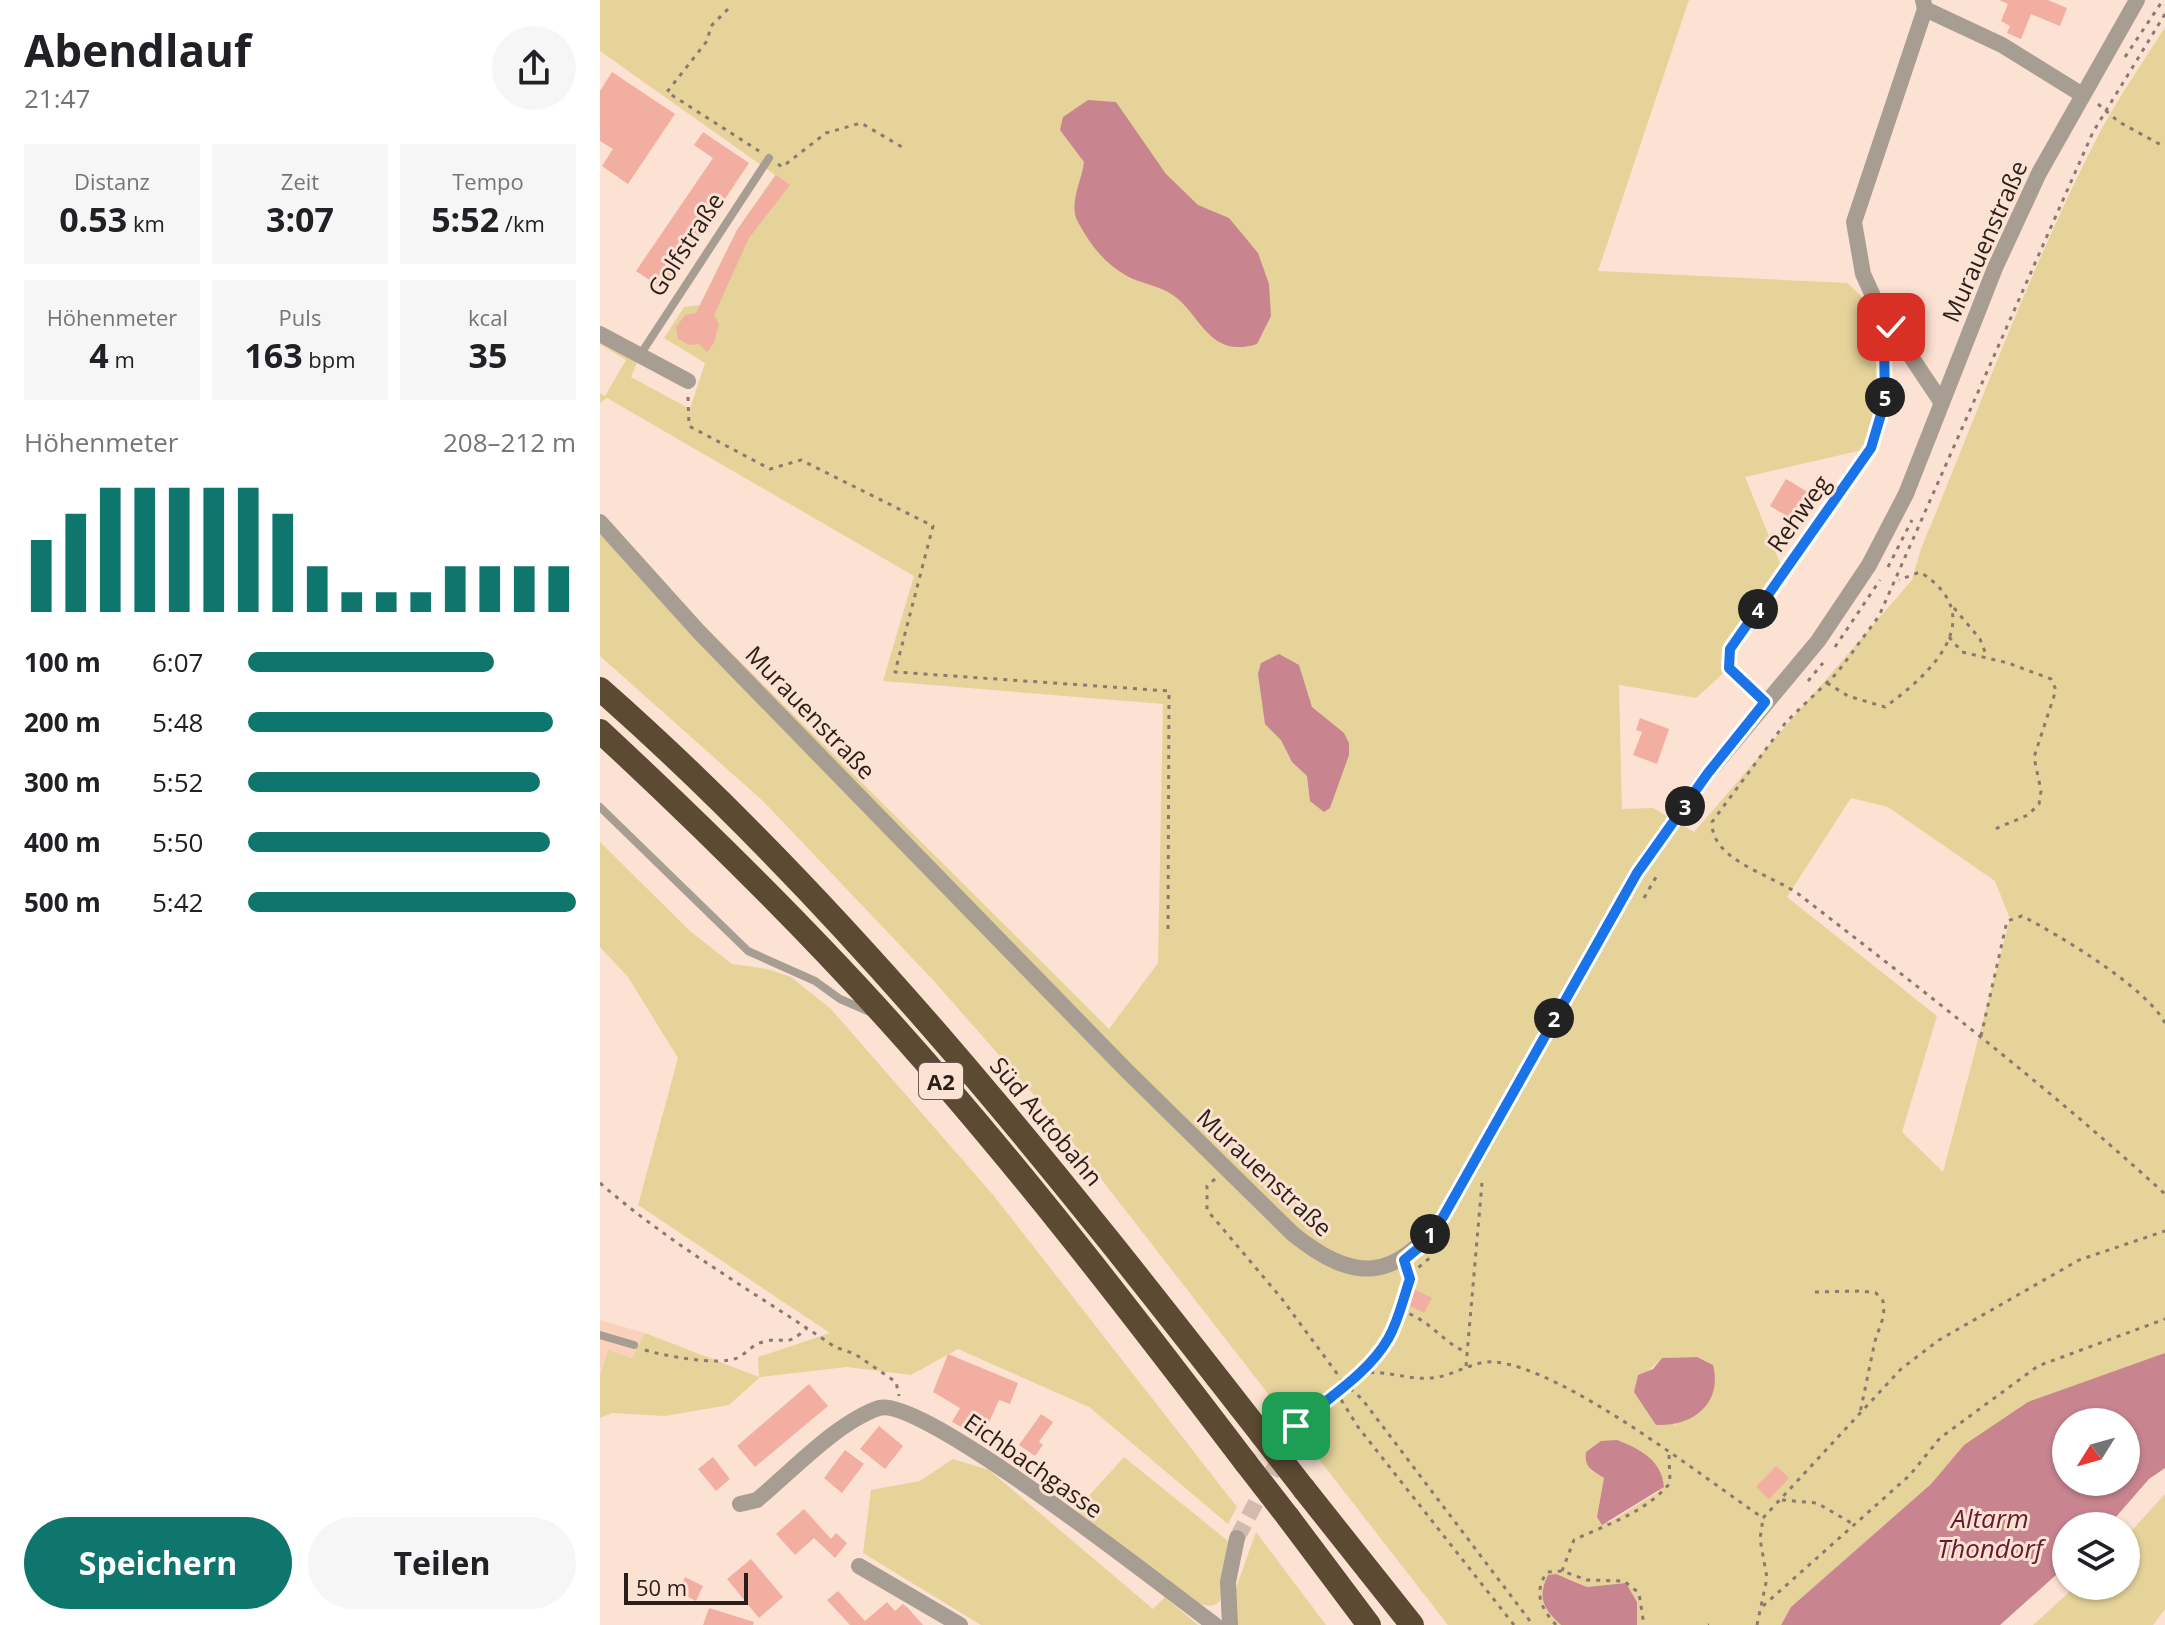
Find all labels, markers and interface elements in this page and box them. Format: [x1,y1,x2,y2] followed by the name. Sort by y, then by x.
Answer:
[24,20,251,80] text: Abendlauf
[492,26,576,110] button: share
[24,80,90,116] text: 21:47
[1934,155,2034,327] street label: Murauenstraße
[74,166,150,196] text: Distanz
[281,166,319,196] text: Zeit
[452,166,524,196] text: Tempo
[639,186,731,302] street label: Golfstraße
[59,196,127,242] text: 0.53
[266,196,334,242] text: 3:07
[431,196,499,242] text: 5:52
[127,208,165,238] text: km
[499,208,545,238] text: /km
[1857,293,1925,361] pin
[47,302,177,332] text: Höhenmeter
[279,302,321,332] text: Puls
[468,302,508,332] text: kcal
[1869,305,1913,349] icon: check
[89,332,109,378] text: 4
[244,332,303,378] text: 163
[469,332,507,378] text: 35
[109,344,135,374] text: m
[303,344,356,374] text: bpm
[1865,377,1905,417] pin: 5
[1879,382,1891,412] text: 5
[24,424,178,460] text: Höhenmeter
[443,424,576,460] text: 208–212 m
[1759,468,1837,558] street label: Rehweg
[1738,589,1778,629] pin: 4
[1752,594,1764,624] text: 4
[739,638,883,786] street label: Murauenstraße
[24,644,101,680] text: 100 m
[152,644,203,680] text: 6:07
[24,704,101,740] text: 200 m
[152,704,203,740] text: 5:48
[24,764,101,800] text: 300 m
[152,764,203,800] text: 5:52
[1665,786,1705,826] pin: 3
[1679,791,1691,821] text: 3
[24,824,101,860] text: 400 m
[152,824,203,860] text: 5:50
[24,884,101,920] text: 500 m
[152,884,203,920] text: 5:42
[1534,998,1574,1038] pin: 2
[1548,1003,1560,1033] text: 2
[983,1049,1111,1193] street label: Süd Autobahn
[919,1063,963,1099] road number: A2
[1190,1101,1340,1243] street label: Murauenstraße
[1410,1214,1450,1254] pin: 1
[1424,1219,1436,1249] text: 1
[1262,1392,1330,1460] pin
[1274,1404,1318,1448] icon: arrive
[958,1405,1110,1525] street label: Eichbachgasse
[2052,1408,2140,1496] north arrow
[2052,1408,2140,1600] map controls
[1937,1500,2047,1566] water label: Altarm Thondorf
[2052,1512,2140,1600] button: layers
[24,1517,292,1609] button: Speichern
[308,1517,576,1609] button: Teilen
[624,1569,748,1605] scale bar
[636,1572,687,1602] text: 50 m

